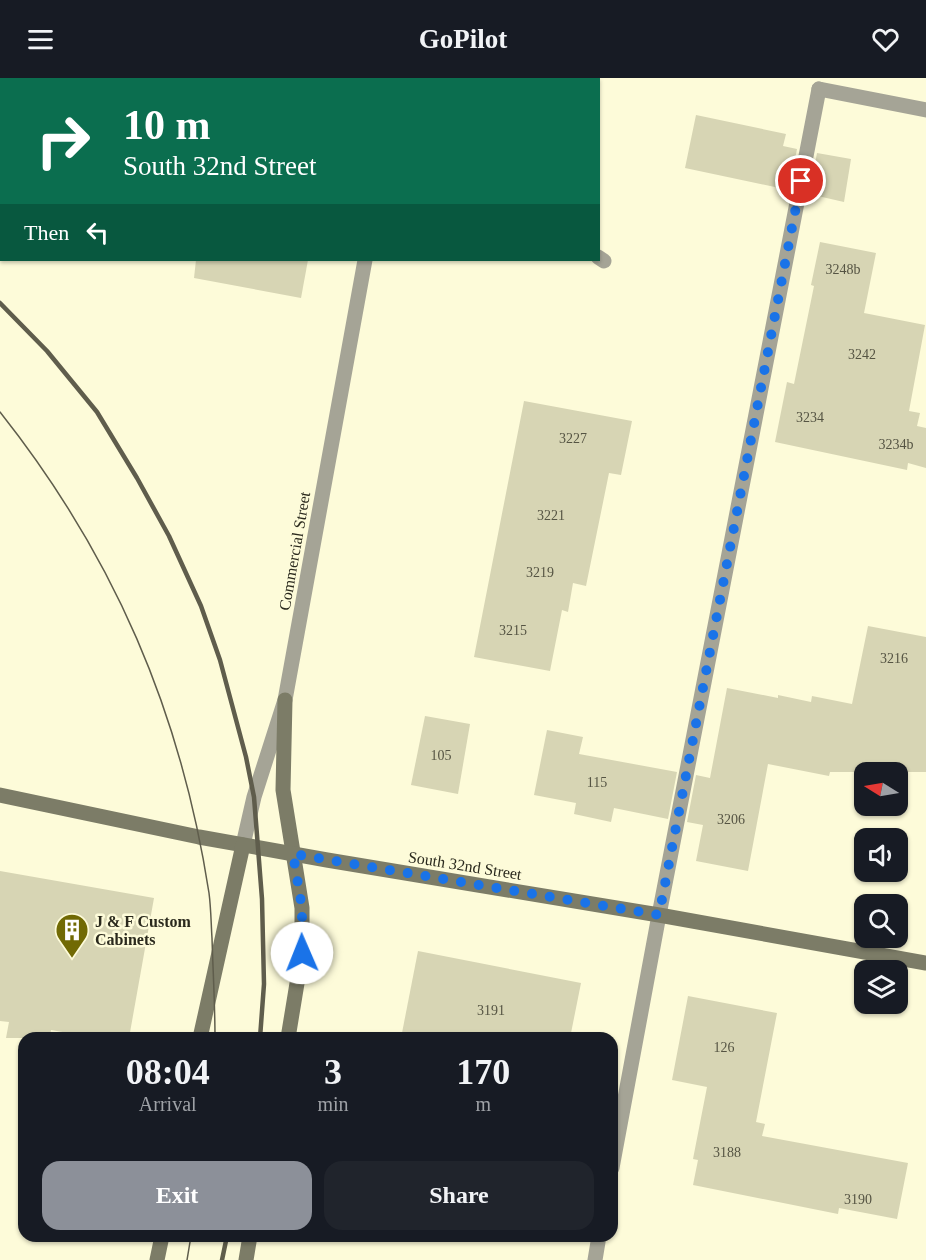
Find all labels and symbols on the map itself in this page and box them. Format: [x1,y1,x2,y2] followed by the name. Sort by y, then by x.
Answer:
[775,155,826,206] pin
[826,262,861,277] house number: 3248b
[848,347,876,362] house number: 3242
[796,410,824,425] house number: 3234
[559,431,587,446] house number: 3227
[879,437,914,452] house number: 3234b
[276,490,313,612] street label: Commercial Street
[537,508,565,523] house number: 3221
[526,565,554,580] house number: 3219
[499,623,527,638] house number: 3215
[880,651,908,666] house number: 3216
[431,748,452,763] house number: 105
[854,762,908,816] north arrow
[587,775,607,790] house number: 115
[717,812,745,827] house number: 3206
[407,848,523,883] street label: South 32nd Street
[54,912,90,959] building icon: J & F Custom Cabinets
[95,913,192,948] place label: J & F Custom Cabinets
[270,921,334,985] position arrow
[477,1003,505,1018] house number: 3191
[714,1040,735,1055] house number: 126
[713,1145,741,1160] house number: 3188
[844,1192,872,1207] house number: 3190

